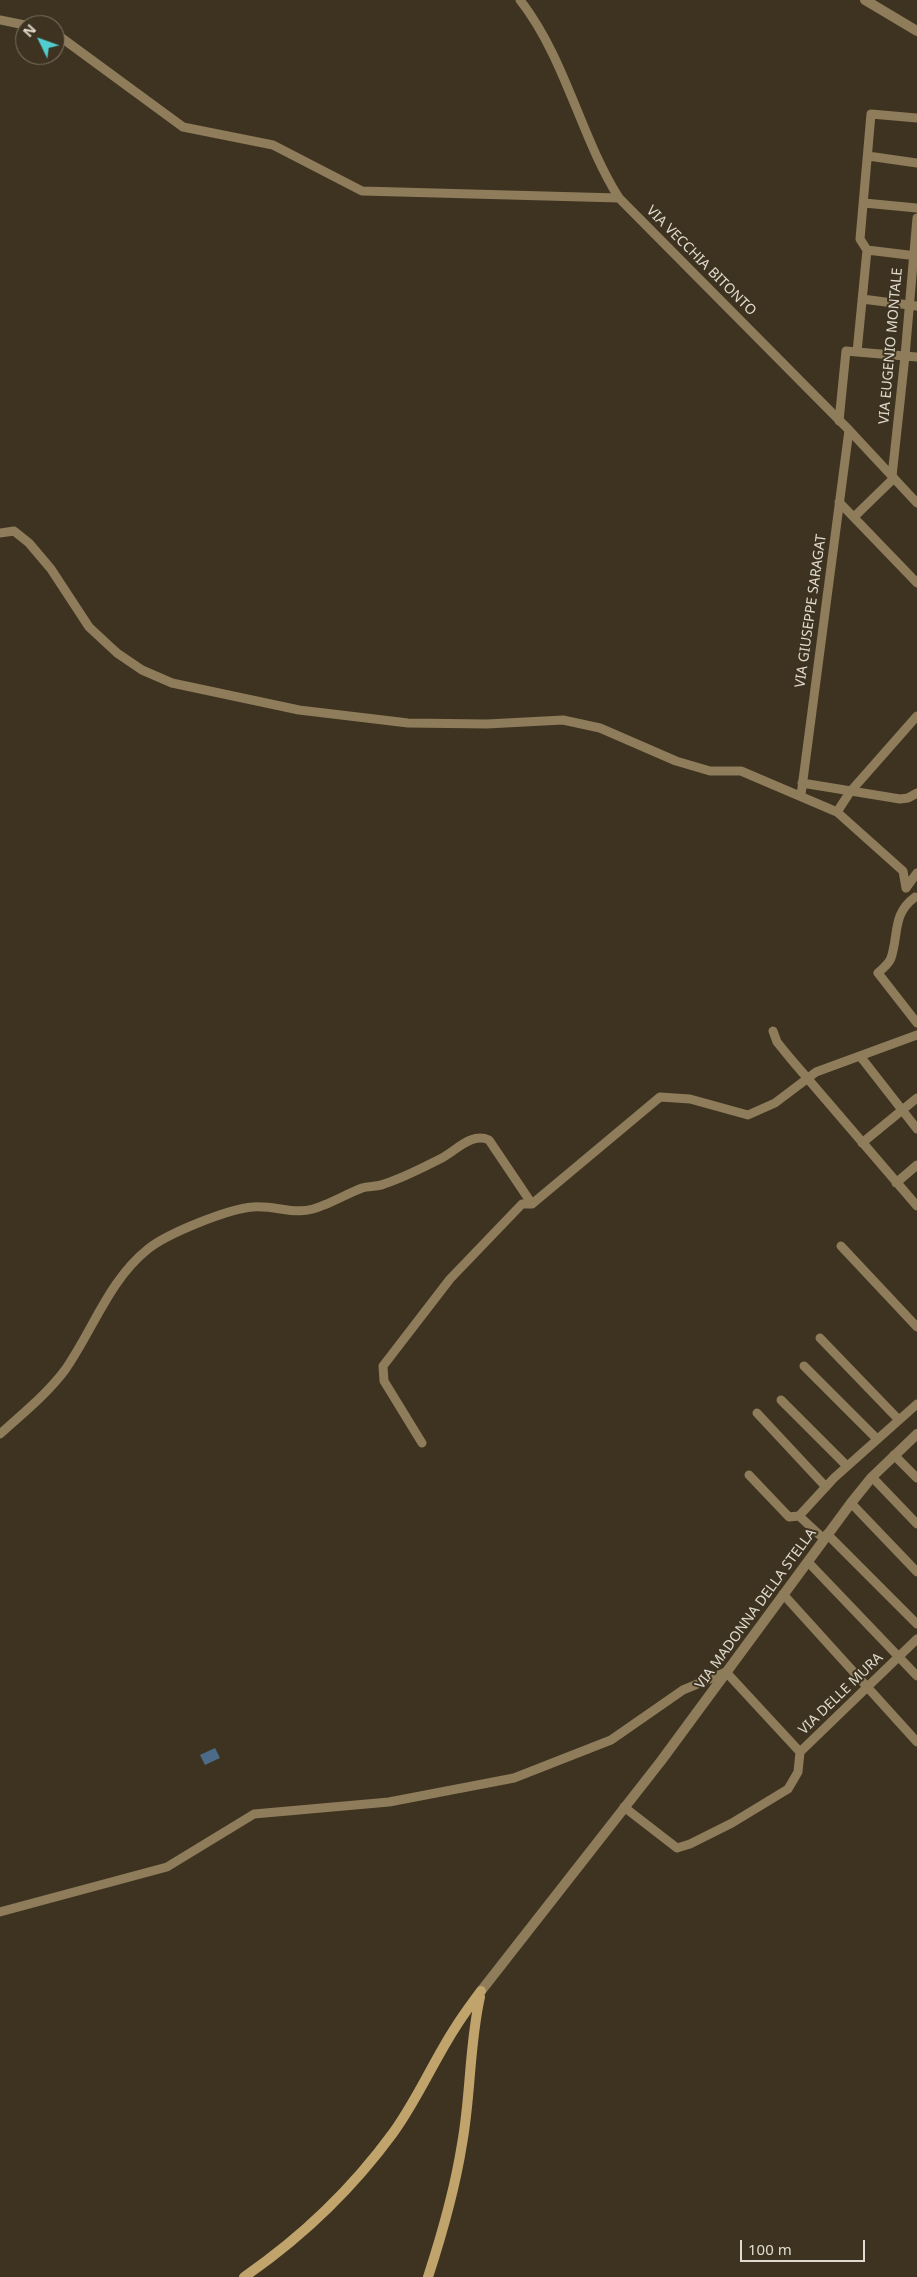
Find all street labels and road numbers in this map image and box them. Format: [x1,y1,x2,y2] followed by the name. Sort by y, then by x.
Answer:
[643,203,759,319] street label: VIA VECCHIA BITONTO
[876,267,906,425] street label: VIA EUGENIO MONTALE
[792,533,830,689] street label: VIA GIUSEPPE SARAGAT
[692,1525,820,1693] street label: VIA MADONNA DELLA STELLA
[795,1650,887,1738] street label: VIA DELLE MURA

